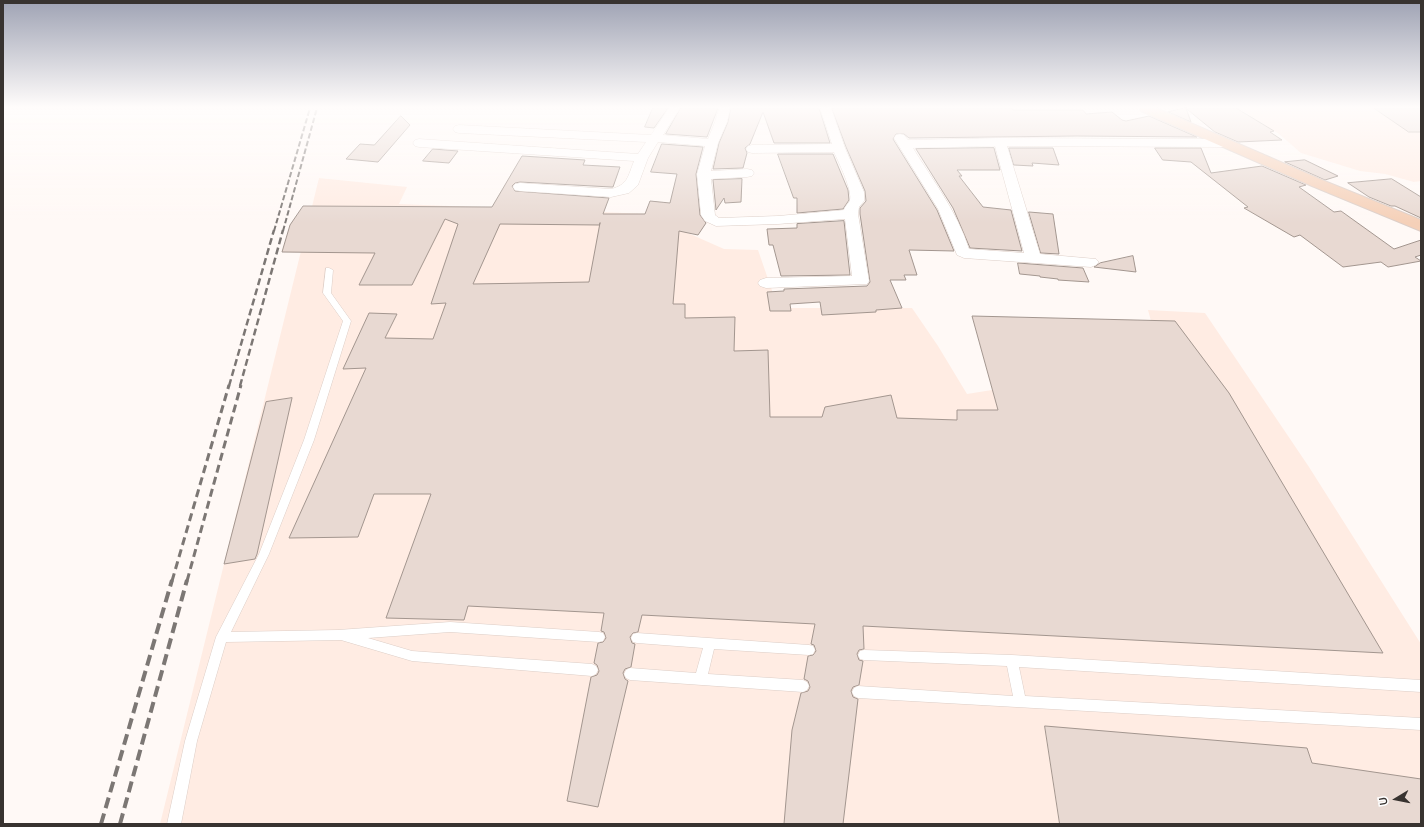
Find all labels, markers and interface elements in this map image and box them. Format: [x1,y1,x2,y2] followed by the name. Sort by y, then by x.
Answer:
[1376,779,1416,819] north arrow
[1376,796,1392,806] text: U

